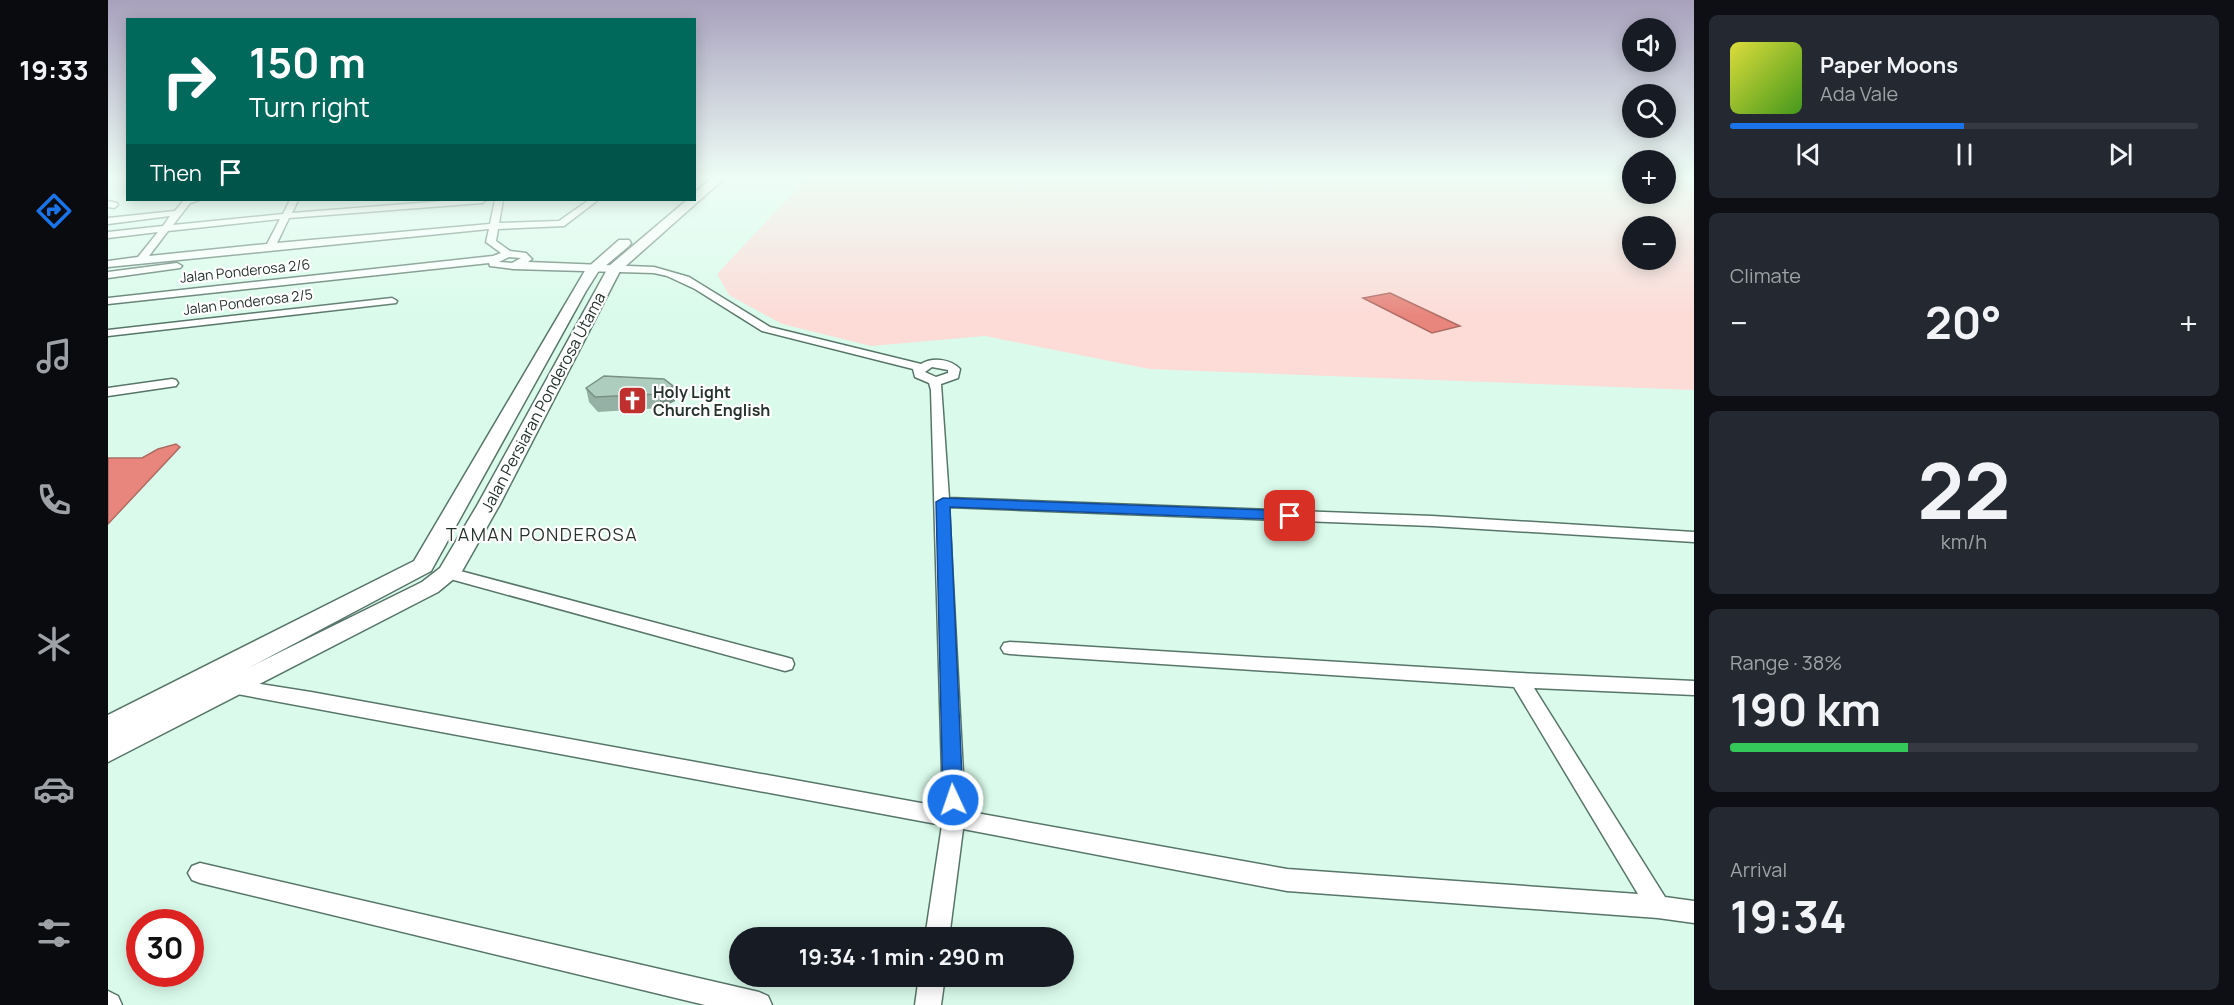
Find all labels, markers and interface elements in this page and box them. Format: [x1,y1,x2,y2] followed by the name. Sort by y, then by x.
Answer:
[1622,18,1676,270] map controls
[1622,18,1676,72] button: sound
[249,33,366,91] text: 150 m
[150,42,228,120] icon: right
[1820,50,1958,80] text: Paper Moons
[19,51,89,88] text: 19:33
[1820,80,1898,107] text: Ada Vale
[1622,84,1676,138] button: search
[249,88,370,125] text: Turn right
[1792,138,1825,171] icon: previous
[1948,138,1981,171] icon: pause
[2104,138,2137,171] icon: next
[1622,150,1676,204] button: +
[214,156,247,189] icon: arrive
[150,158,202,188] text: Then
[33,190,75,232] icon: directions
[1622,216,1676,270] button: −
[179,254,311,287] street label: Jalan Ponderosa 2/6
[1730,262,1801,289] text: Climate
[182,284,314,319] street label: Jalan Ponderosa 2/5
[476,288,610,516] street label: Jalan Persiaran Ponderosa Utama
[1925,291,2002,353] text: 20°
[1730,300,1748,345] text: −
[2179,300,2198,345] text: +
[33,335,75,377] icon: music
[653,381,770,421] place label: Holy Light Church English
[616,385,648,417] church icon: Holy Light Church English
[1918,436,2010,542] text: 22
[33,479,75,521] icon: phone
[1264,490,1315,541] pin
[1273,499,1306,532] icon: arrive
[446,522,638,546] district label: TAMAN PONDEROSA
[1941,528,1987,555] text: km/h
[33,623,75,665] icon: climate
[1730,649,1842,676] text: Range · 38%
[1730,678,1881,740] text: 190 km
[33,768,75,810] icon: car
[921,768,985,832] position arrow
[1730,856,1787,883] text: Arrival
[1730,885,1847,947] text: 19:34
[126,909,204,987] speed limit sign: 30
[33,912,75,954] icon: filters
[799,942,1004,972] text: 19:34 · 1 min · 290 m

